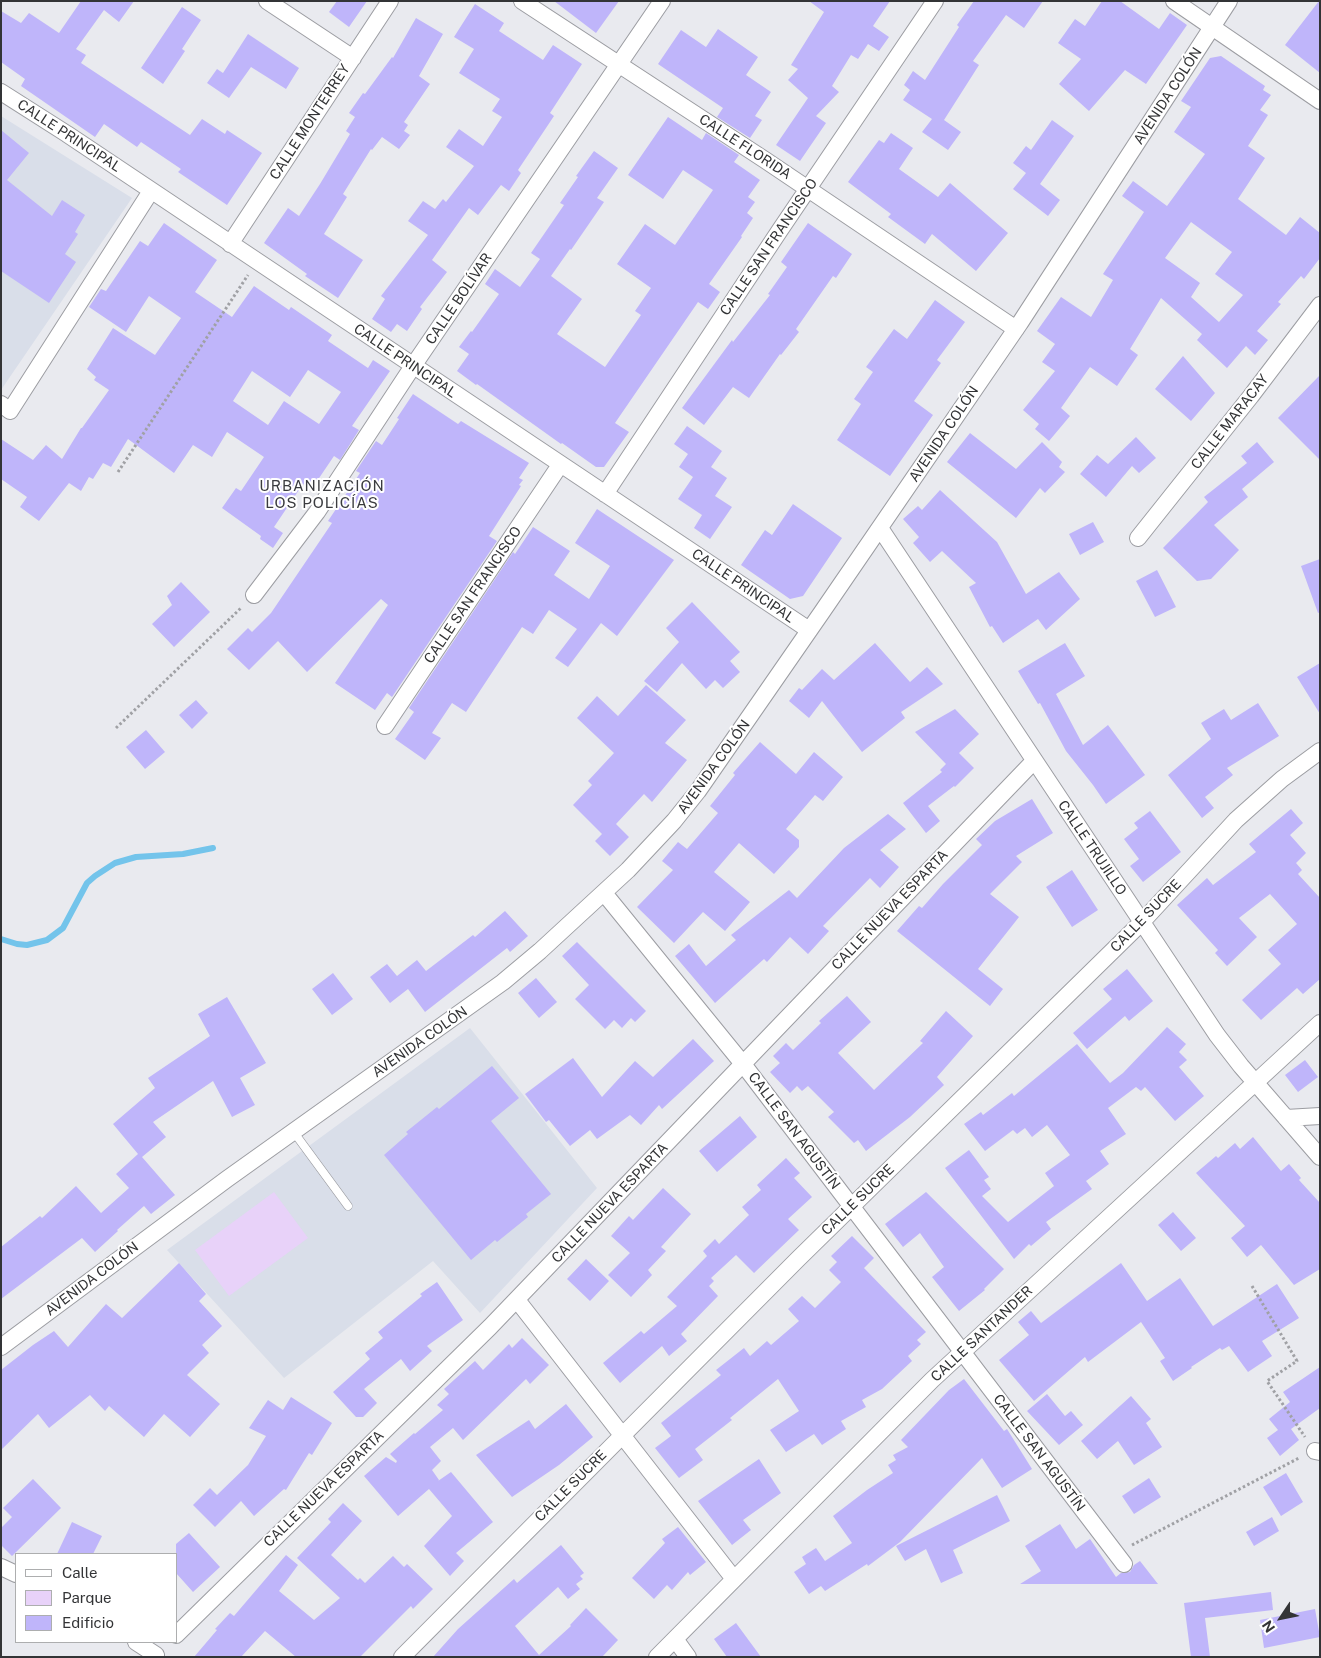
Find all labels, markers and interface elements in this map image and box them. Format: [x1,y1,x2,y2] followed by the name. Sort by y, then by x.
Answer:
[1130,44,1206,148] street label: AVENIDA COLÓN
[266,61,354,183] street label: CALLE MONTERREY
[14,96,124,176] street label: CALLE PRINCIPAL
[696,111,794,183] street label: CALLE FLORIDA
[717,175,821,319] street label: CALLE SAN FRANCISCO
[422,250,496,348] street label: CALLE BOLÍVAR
[350,320,460,402] street label: CALLE PRINCIPAL
[1188,371,1272,473] street label: CALLE MARACAY
[906,383,982,485] street label: AVENIDA COLÓN
[258,477,386,512] district label: URBANIZACIÓN LOS POLICÍAS
[421,523,525,667] street label: CALLE SAN FRANCISCO
[688,545,798,627] street label: CALLE PRINCIPAL
[674,717,754,817] street label: AVENIDA COLÓN
[1054,797,1130,899] street label: CALLE TRUJILLO
[828,847,952,973] street label: CALLE NUEVA ESPARTA
[1107,876,1185,956] street label: CALLE SUCRE
[369,1003,471,1081] street label: AVENIDA COLÓN
[745,1069,843,1193] street label: CALLE SAN AGUSTÍN
[548,1140,672,1266] street label: CALLE NUEVA ESPARTA
[818,1161,898,1239] street label: CALLE SUCRE
[42,1239,142,1319] street label: AVENIDA COLÓN
[928,1283,1036,1385] street label: CALLE SANTANDER
[990,1391,1088,1515] street label: CALLE SAN AGUSTÍN
[261,1427,387,1551] street label: CALLE NUEVA ESPARTA
[532,1447,610,1525] street label: CALLE SUCRE
[15,1553,178,1643] legend
[62,1564,98,1581] text: Calle
[62,1589,112,1606] text: Parque
[1256,1593,1306,1643] north arrow
[62,1614,114,1631] text: Edificio
[1259,1617,1278,1635] text: N

